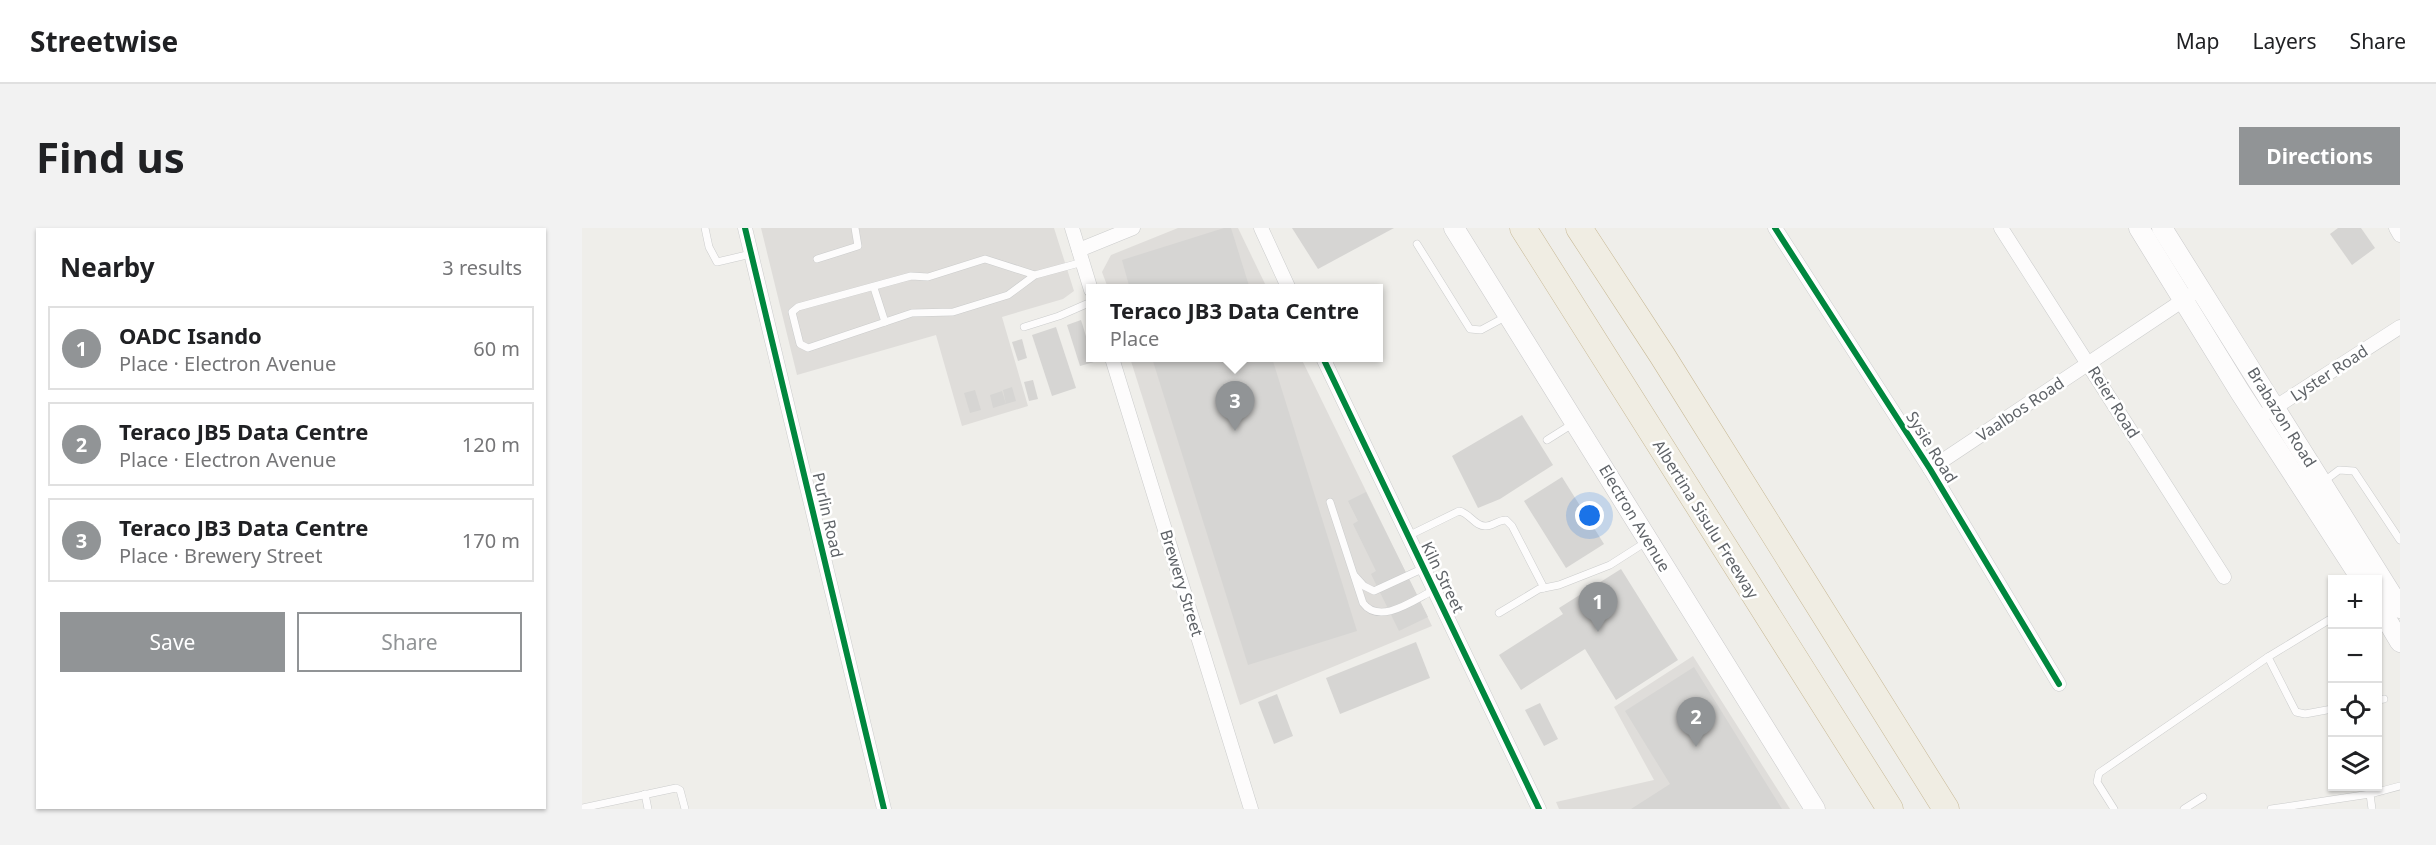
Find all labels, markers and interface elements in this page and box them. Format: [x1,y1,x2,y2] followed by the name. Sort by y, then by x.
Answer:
[30,22,178,60] text: Streetwise
[2176,27,2220,55] text: Map
[2253,27,2317,55] text: Layers
[2350,27,2406,55] text: Share
[2239,127,2400,185] button: Directions
[36,128,185,185] text: Find us
[60,249,155,285] text: Nearby
[442,254,522,281] text: 3 results
[1086,284,1383,362] popup
[1110,295,1359,325] text: Teraco JB3 Data Centre
[119,320,262,350] text: OADC Isando
[1110,325,1159,352] text: Place
[76,335,87,362] text: 1
[473,335,520,362] text: 60 m
[2286,340,2372,406] street label: Lyster Road
[119,350,336,377] text: Place · Electron Avenue
[2083,362,2145,442] street label: Reier Road
[2242,363,2322,471] street label: Brabazon Road
[1972,372,2068,446] street label: Vaalbos Road
[1216,382,1254,431] pin: 3
[1901,407,1963,487] street label: Sysie Road
[119,416,368,446] text: Teraco JB5 Data Centre
[76,431,87,458] text: 2
[462,431,520,458] text: 120 m
[1648,435,1764,603] street label: Albertina Sisulu Freeway
[119,446,336,473] text: Place · Electron Avenue
[1594,460,1676,576] street label: Electron Avenue
[808,470,848,560] street label: Purlin Road
[1575,501,1604,530] your location
[119,512,368,542] text: Teraco JB3 Data Centre
[76,527,87,554] text: 3
[462,527,520,554] text: 170 m
[1155,527,1209,639] street label: Brewery Street
[1416,538,1470,617] street label: Kiln Street
[119,542,322,569] text: Place · Brewery Street
[2328,575,2382,791] map controls
[2328,575,2382,629] button: +
[1578,582,1618,632] pin: 1
[60,612,285,672] button: Save
[297,612,522,672] button: Share
[2328,629,2382,683] button: −
[2328,683,2382,737] button: locate
[1676,698,1716,747] pin: 2
[2328,737,2382,791] button: layers

